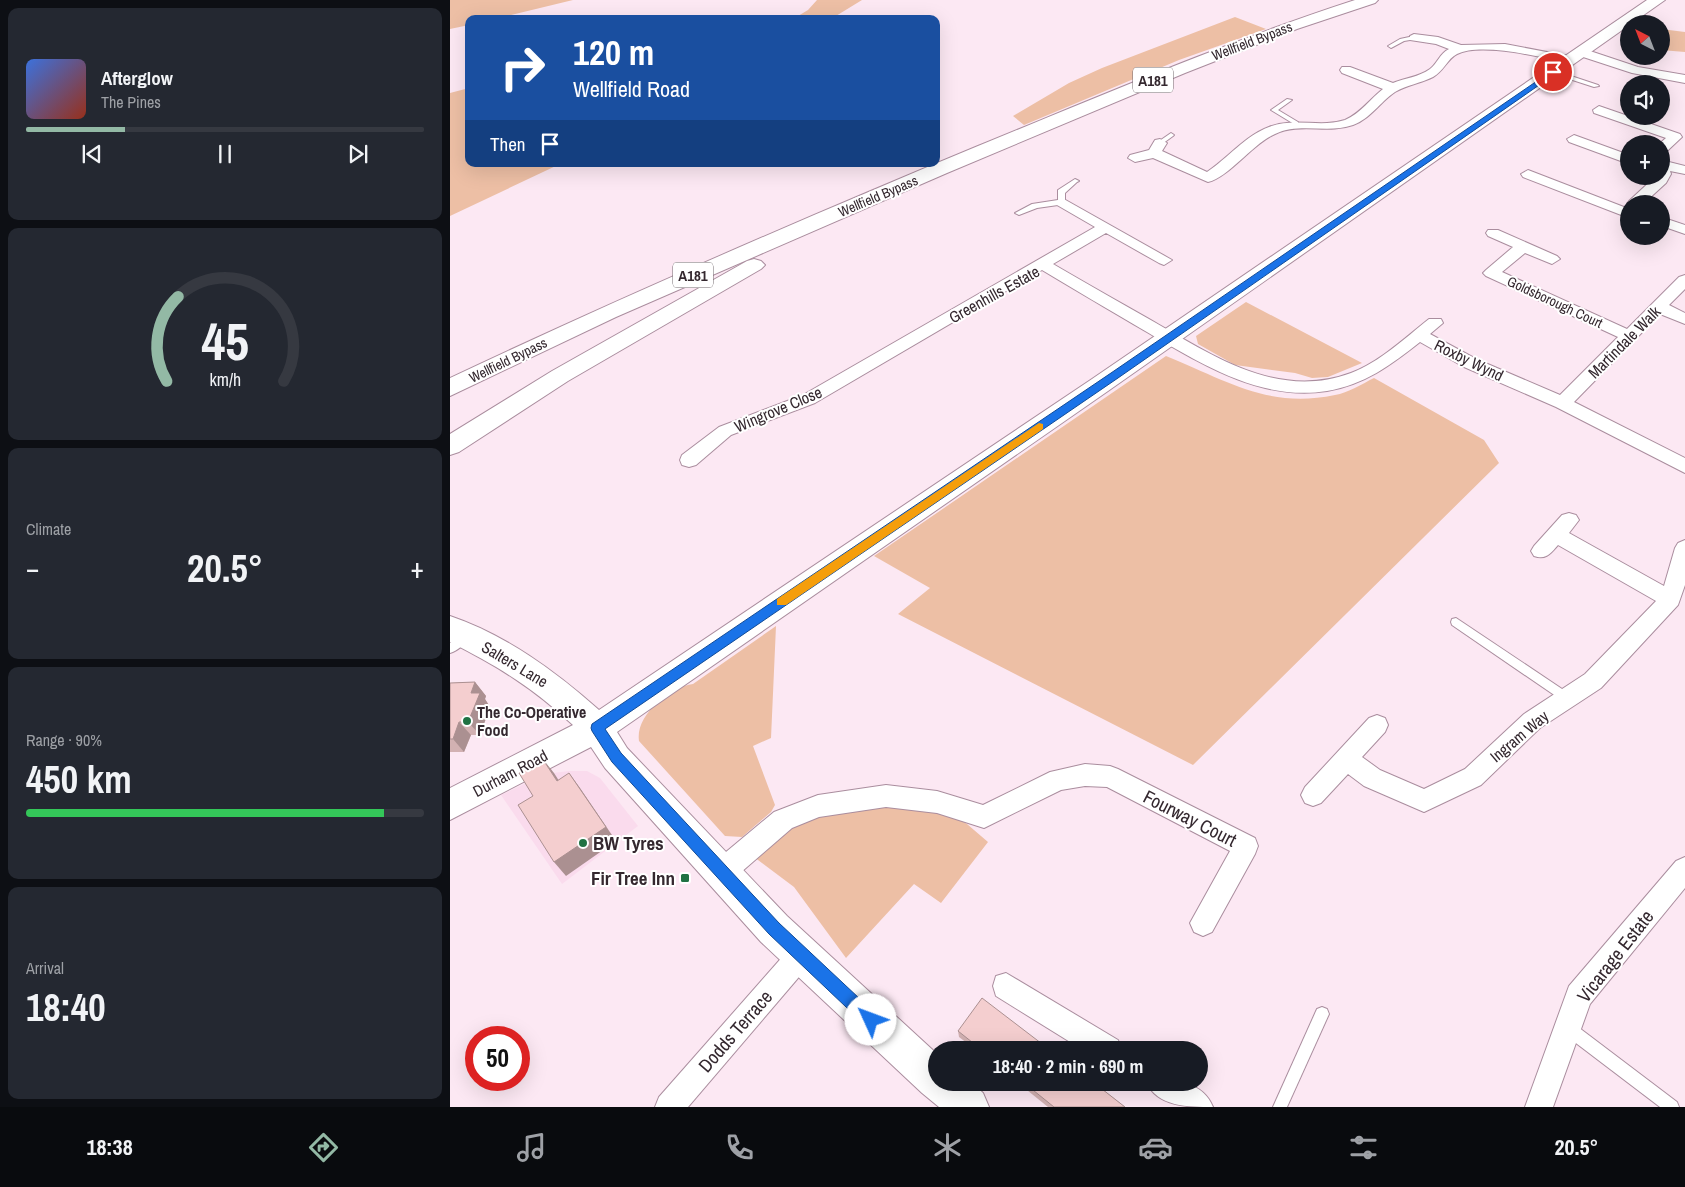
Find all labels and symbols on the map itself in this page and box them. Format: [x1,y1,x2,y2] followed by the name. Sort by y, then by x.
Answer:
[1620,15,1670,65] north arrow
[1209,17,1295,65] street label: Wellfield Bypass
[1532,51,1574,93] pin
[1133,68,1173,92] road number: A181
[836,171,921,221] street label: Wellfield Bypass
[945,260,1043,328] street label: Greenhills Estate
[673,262,713,288] road number: A181
[1504,272,1606,332] street label: Goldsborough Court
[1583,301,1665,383] street label: Martindale Walk
[466,333,550,387] street label: Wellfield Bypass
[1431,334,1507,386] street label: Roxby Wynd
[731,381,825,437] street label: Wingrove Close
[478,636,552,692] street label: Salters Lane
[477,701,586,741] place label: The Co-Operative Food
[1485,705,1553,767] street label: Ingram Way
[461,715,473,727] marker: The Co-Operative Food
[469,744,551,802] street label: Durham Road
[1139,783,1242,853] street label: Fourway Court
[593,830,664,856] place label: BW Tyres
[577,837,589,849] marker: BW Tyres
[591,865,675,891] place label: Fir Tree Inn
[679,872,691,884] marker: Fir Tree Inn
[1571,904,1659,1008] street label: Vicarage Estate
[692,984,778,1078] street label: Dodds Terrace
[844,993,896,1045] position arrow
[465,1026,530,1091] speed limit sign: 50

